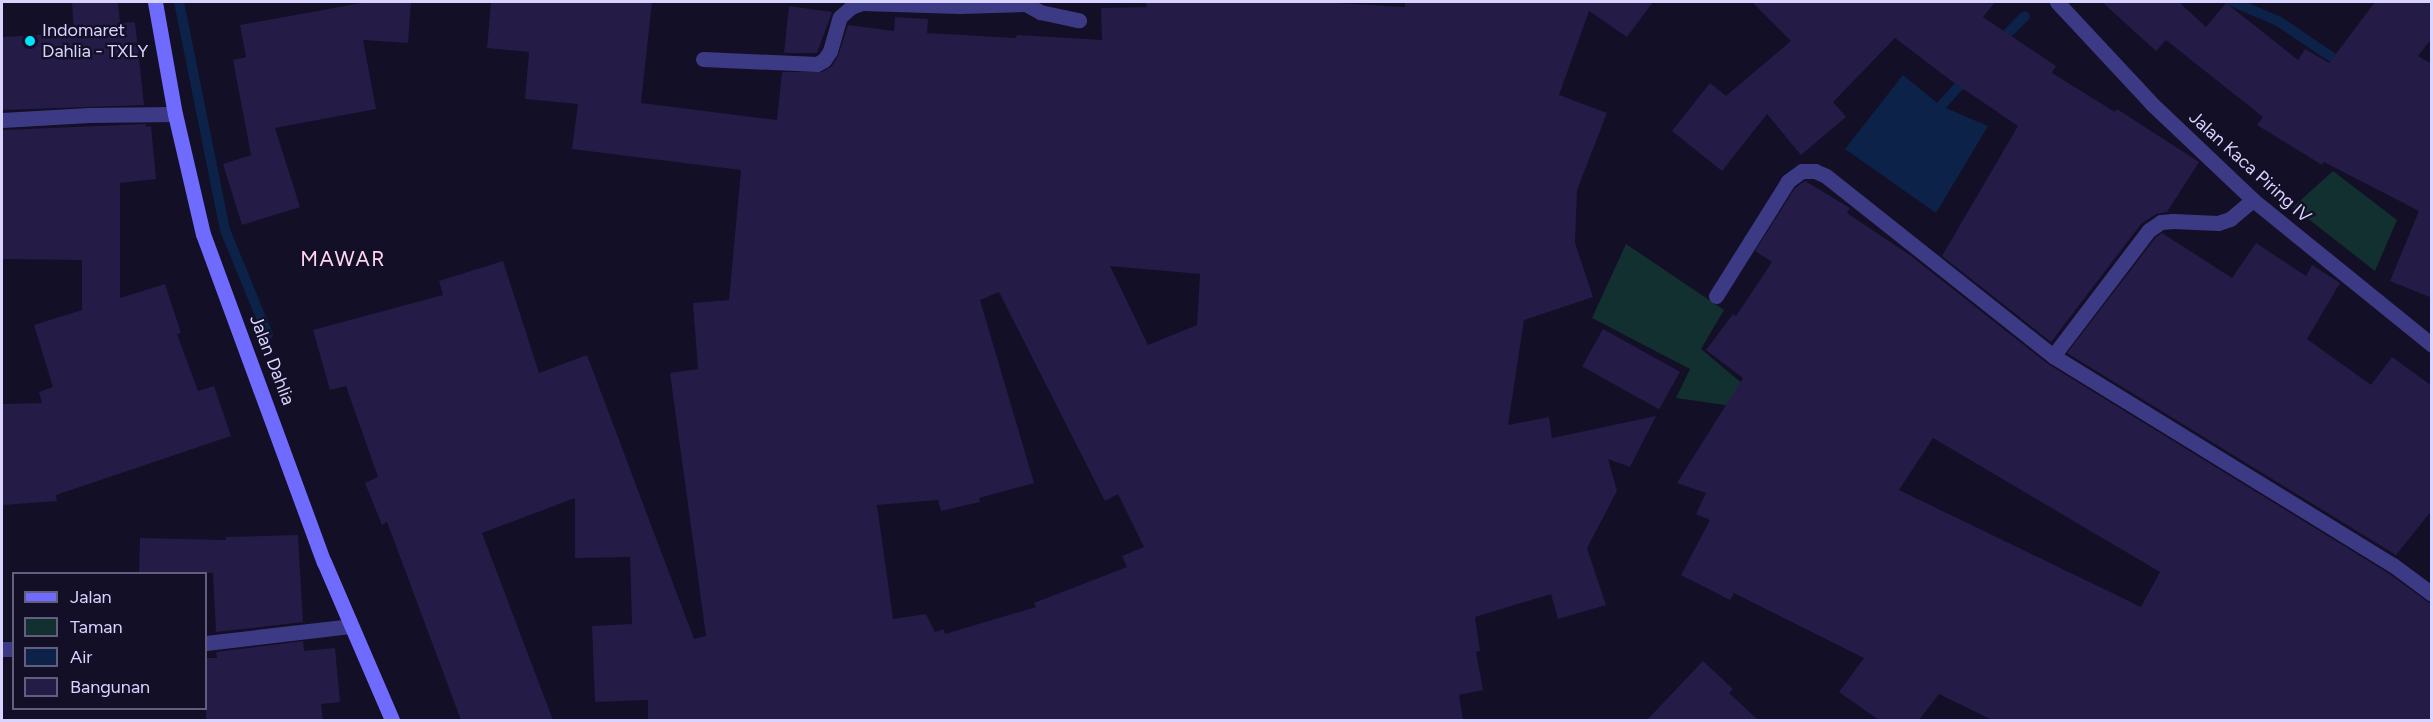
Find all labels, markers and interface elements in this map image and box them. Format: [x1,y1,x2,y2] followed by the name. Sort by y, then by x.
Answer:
[42,20,148,63] place label: Indomaret Dahlia - TXLY
[23,34,37,48] marker: Indomaret Dahlia - TXLY
[2185,107,2315,227] street label: Jalan Kaca Piring IV
[300,246,386,272] district label: MAWAR
[245,312,299,408] street label: Jalan Dahlia
[12,572,207,710] legend
[70,586,112,608] text: Jalan
[70,616,123,638] text: Taman
[70,646,92,668] text: Air
[70,676,150,698] text: Bangunan

